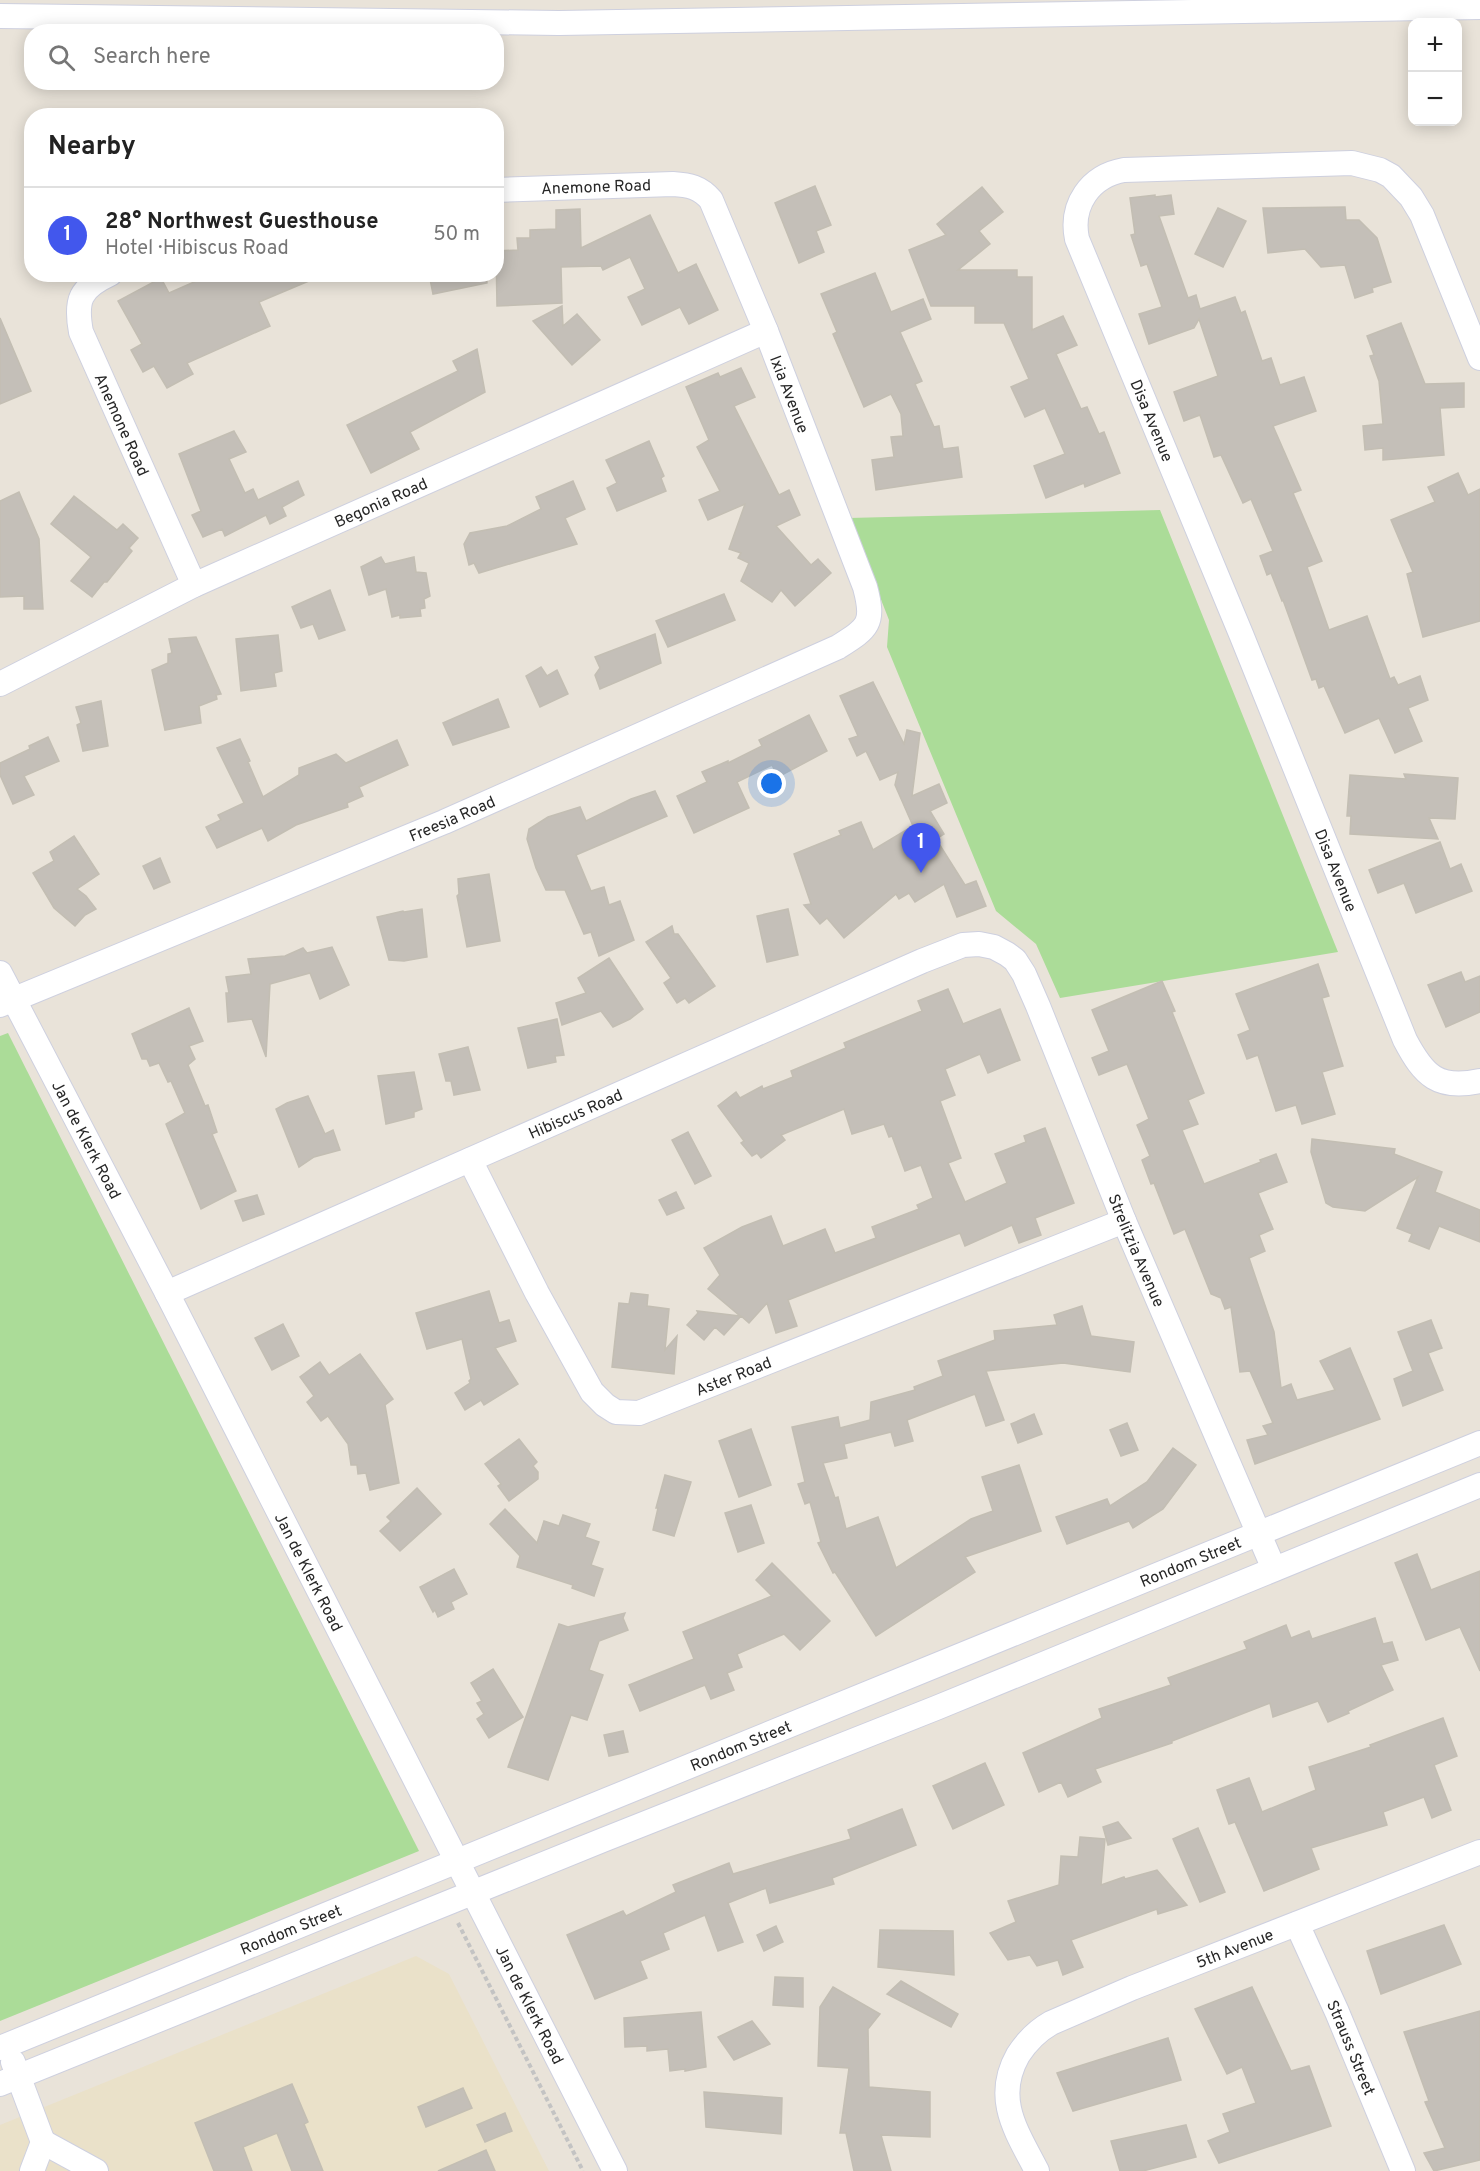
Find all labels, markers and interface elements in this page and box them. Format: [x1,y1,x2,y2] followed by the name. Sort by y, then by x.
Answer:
[1408,18,1462,126] map controls
[1408,18,1462,72] button: +
[24,24,504,90] search box
[45,41,78,74] icon: search
[93,44,211,71] text: Search here
[1408,72,1462,126] button: −
[48,131,136,164] text: Nearby
[541,176,651,200] street label: Anemone Road
[105,209,378,236] text: 28° Northwest Guesthouse
[64,222,72,248] text: 1
[433,222,480,248] text: 50 m
[105,236,289,262] text: Hotel · Hibiscus Road
[764,353,812,437] street label: Ixia Avenue
[89,371,152,480] street label: Anemone Road
[1124,377,1176,465] street label: Disa Avenue
[332,475,431,533] street label: Begonia Road
[757,769,786,798] your location
[407,792,499,847] street label: Freesia Road
[902,824,940,873] pin: 1
[1309,827,1360,915] street label: Disa Avenue
[46,1078,124,1203] street label: Jan de Klerk Road
[526,1086,626,1145] street label: Hibiscus Road
[1102,1192,1168,1311] street label: Strelitzia Avenue
[693,1354,775,1402] street label: Aster Road
[269,1510,346,1635] street label: Jan de Klerk Road
[1138,1534,1245,1593] street label: Rondom Street
[688,1718,795,1777] street label: Rondom Street
[238,1901,345,1961] street label: Rondom Street
[1194,1926,1277,1974] street label: 5th Avenue
[490,1943,567,2068] street label: Jan de Klerk Road
[1321,1998,1378,2099] street label: Strauss Street

